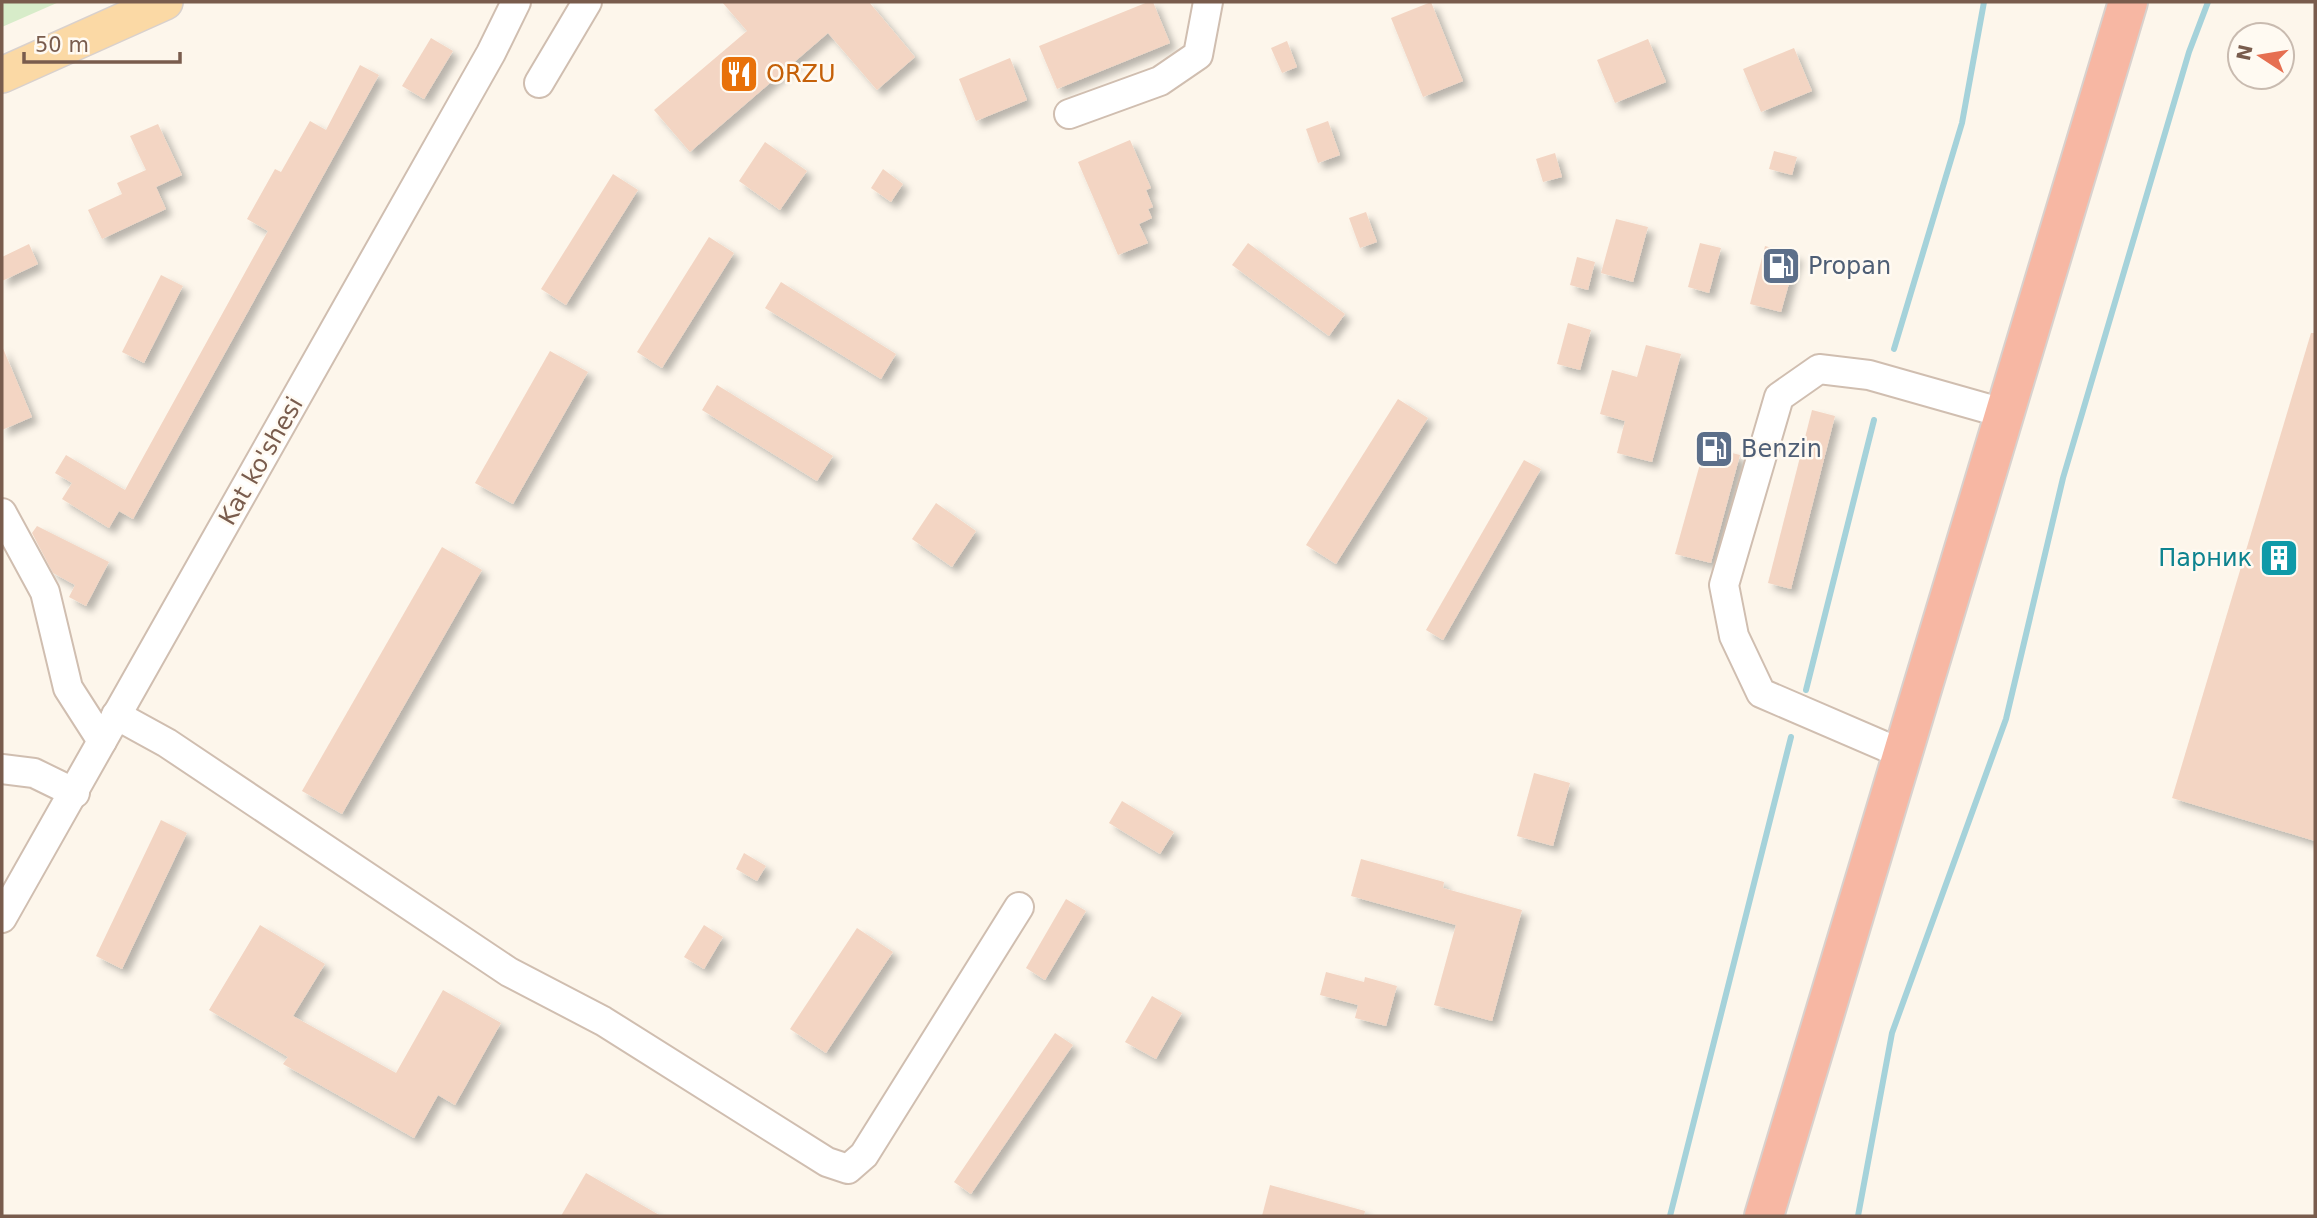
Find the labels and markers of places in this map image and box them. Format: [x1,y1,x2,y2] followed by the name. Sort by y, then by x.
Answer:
[718,53,760,95] restaurant icon: ORZU
[766,60,836,88] place label: ORZU
[1760,245,1802,287] fuel station icon: Propan
[1808,252,1891,280] place label: Propan
[1693,428,1735,470] fuel station icon: Benzin
[1741,435,1822,463] place label: Benzin
[2258,537,2300,579] building icon: Парник
[2158,544,2252,572] place label: Парник

